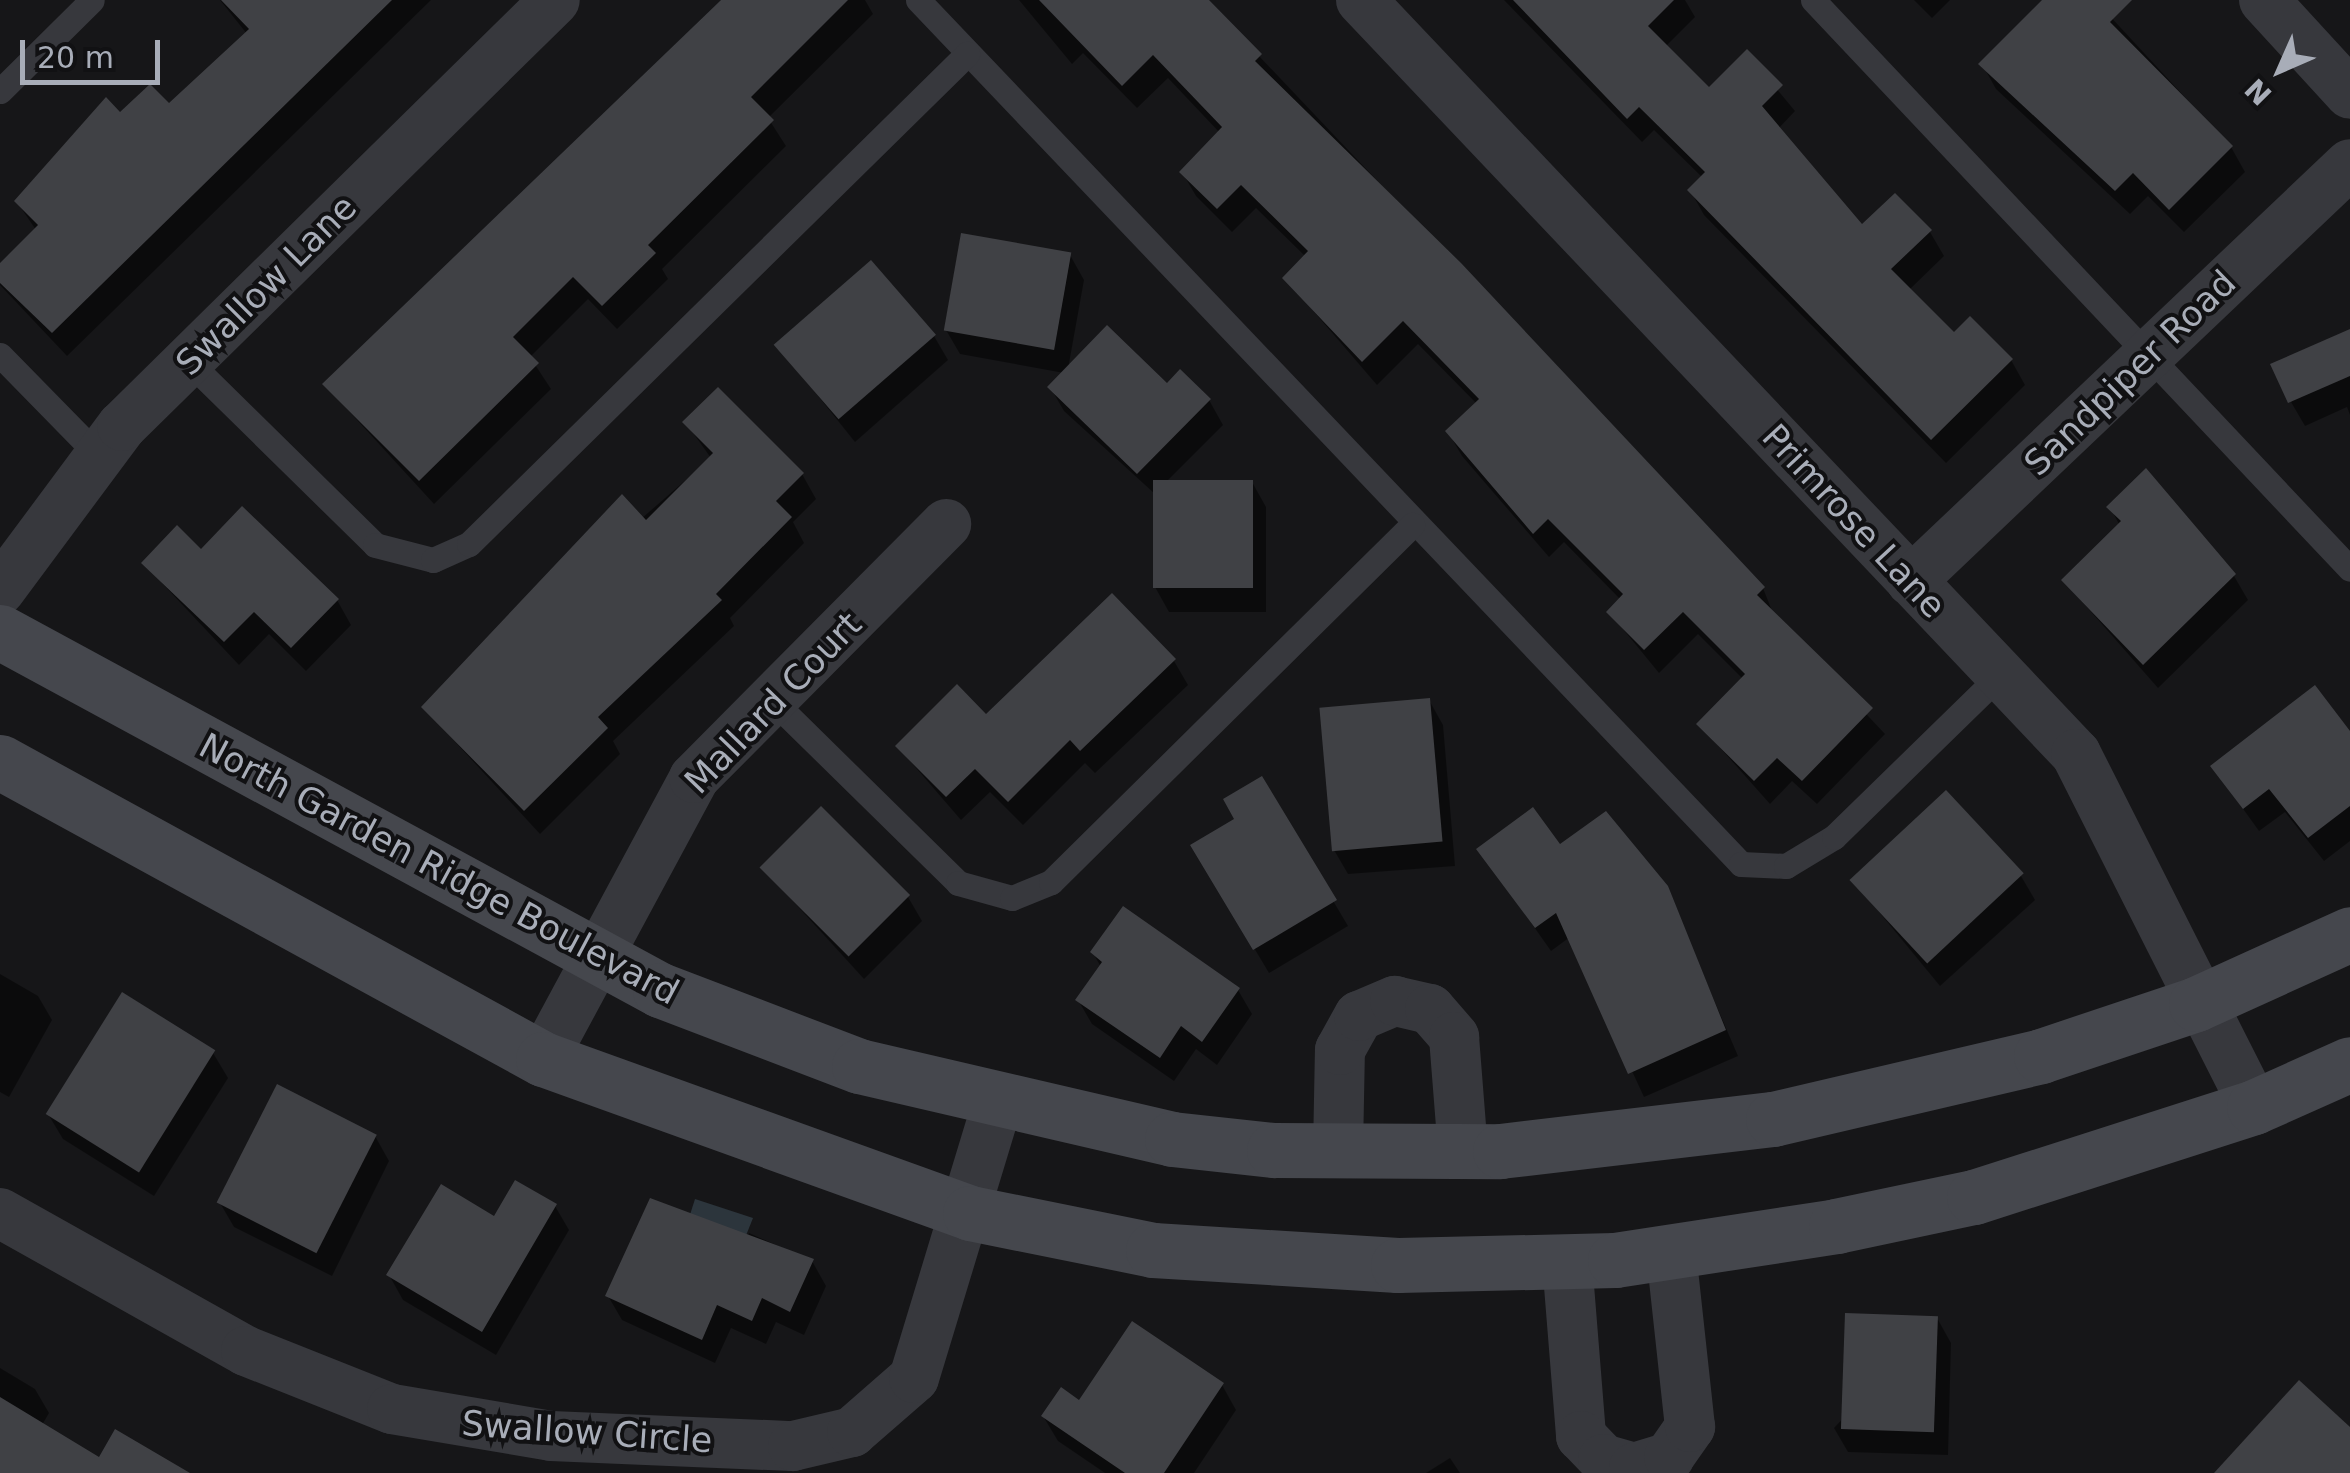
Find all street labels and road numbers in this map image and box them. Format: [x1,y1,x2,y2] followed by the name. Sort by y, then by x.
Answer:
[167,186,365,384] street label: Swallow Lane
[2016,262,2244,484] street label: Sandpiper Road
[1754,416,1954,626] street label: Primrose Lane
[676,604,870,802] street label: Mallard Court
[192,725,686,1013] street label: North Garden Ridge Boulevard
[460,1402,714,1462] street label: Swallow Circle

